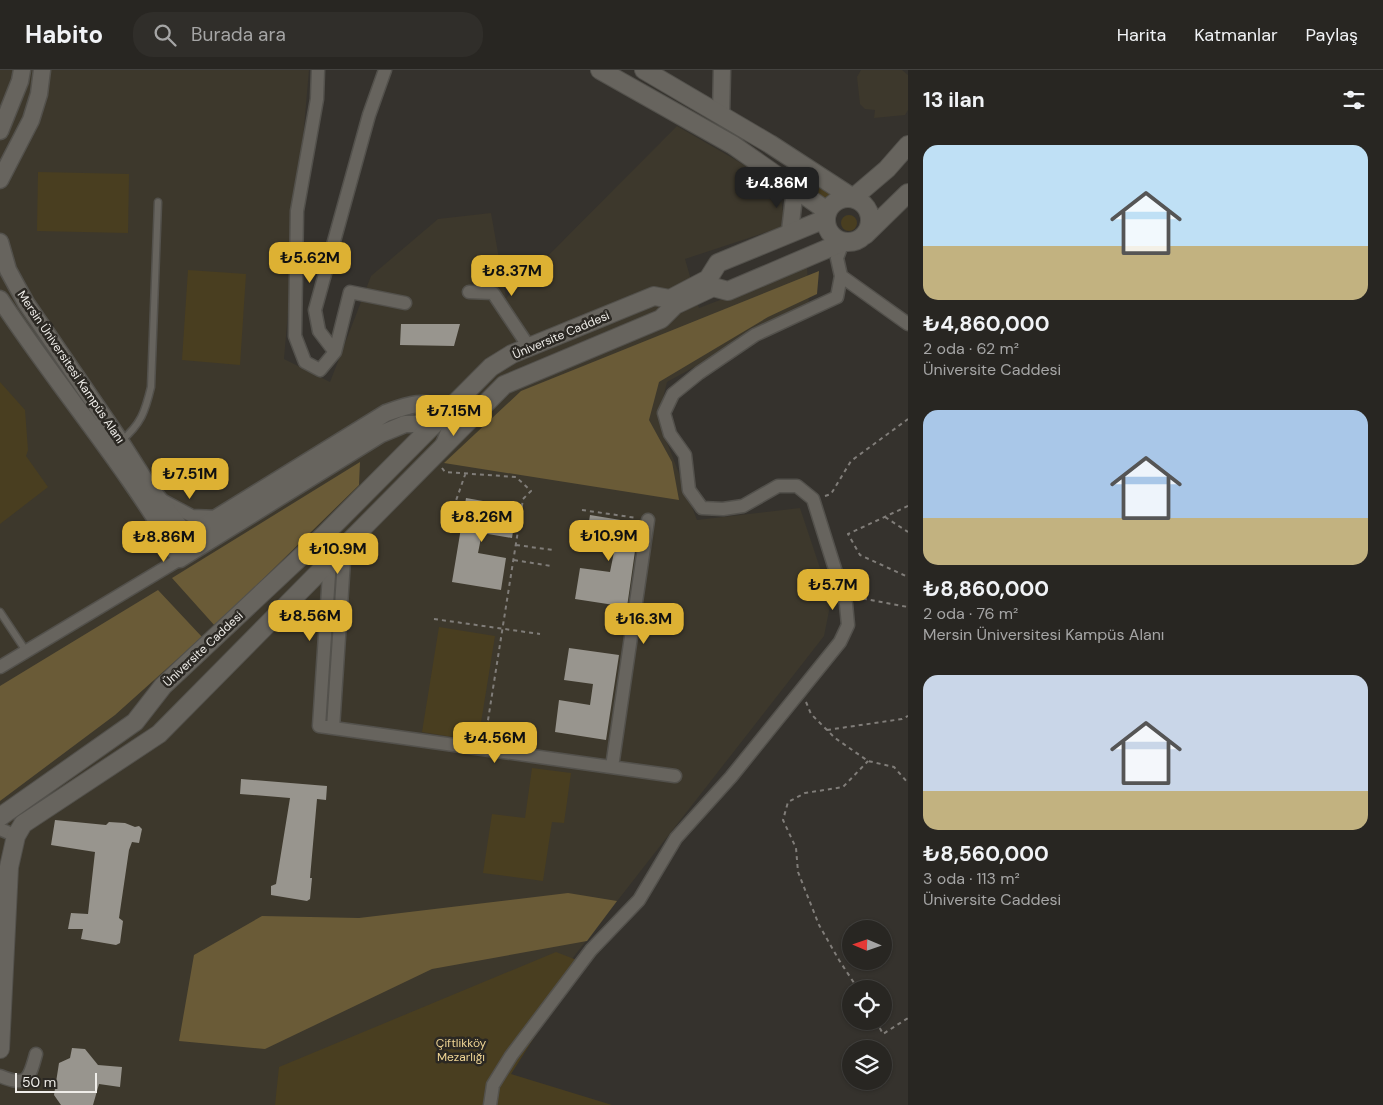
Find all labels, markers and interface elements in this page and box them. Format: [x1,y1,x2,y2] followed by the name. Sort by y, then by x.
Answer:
[133,12,483,57] search box
[25,19,103,50] text: Habito
[151,21,179,49] icon: search
[191,22,286,47] text: Burada ara
[1117,23,1166,47] text: Harita
[1194,23,1278,47] text: Katmanlar
[1306,23,1358,47] text: Paylaş
[923,86,985,114] text: 13 ilan
[1340,86,1368,114] icon: filters
[736,166,818,209] pin: ₺4.86M
[746,172,808,193] text: ₺4.86M
[1101,178,1191,268] icon: home
[269,242,351,284] pin: ₺5.62M
[280,247,340,268] text: ₺5.62M
[471,254,553,297] pin: ₺8.37M
[482,260,542,281] text: ₺8.37M
[14,287,128,447] street label: Mersin Üniversitesi Kampüs Alanı
[510,307,612,363] street label: Üniversite Caddesi
[923,310,1049,338] text: ₺4,860,000
[923,338,1019,359] text: 2 oda · 62 m²
[923,359,1061,380] text: Üniversite Caddesi
[413,394,495,437] pin: ₺7.15M
[427,400,481,421] text: ₺7.15M
[1101,443,1191,533] icon: home
[149,458,231,500] pin: ₺7.51M
[163,463,217,484] text: ₺7.51M
[441,500,523,543] pin: ₺8.26M
[452,506,512,527] text: ₺8.26M
[123,520,205,563] pin: ₺8.86M
[568,520,650,562] pin: ₺10.9M
[580,525,638,546] text: ₺10.9M
[133,526,195,547] text: ₺8.86M
[297,532,379,575] pin: ₺10.9M
[309,538,367,559] text: ₺10.9M
[798,568,868,611] pin: ₺5.7M
[808,574,858,595] text: ₺5.7M
[923,575,1049,603] text: ₺8,860,000
[269,600,351,642] pin: ₺8.56M
[603,602,685,645] pin: ₺16.3M
[923,603,1018,624] text: 2 oda · 76 m²
[279,605,341,626] text: ₺8.56M
[160,608,246,690] street label: Üniversite Caddesi
[616,608,672,629] text: ₺16.3M
[923,624,1164,645] text: Mersin Üniversitesi Kampüs Alanı
[1101,708,1191,798] icon: home
[454,722,536,764] pin: ₺4.56M
[464,727,526,748] text: ₺4.56M
[923,840,1049,868] text: ₺8,560,000
[923,868,1020,889] text: 3 oda · 113 m²
[923,889,1061,910] text: Üniversite Caddesi
[842,920,892,970] north arrow
[842,920,892,1090] map controls
[842,980,892,1030] button: locate
[436,1035,487,1065] park label: Çiftlikköy Mezarlığı
[842,1040,892,1090] button: layers
[15,1070,98,1093] scale bar
[22,1073,56,1091] text: 50 m

